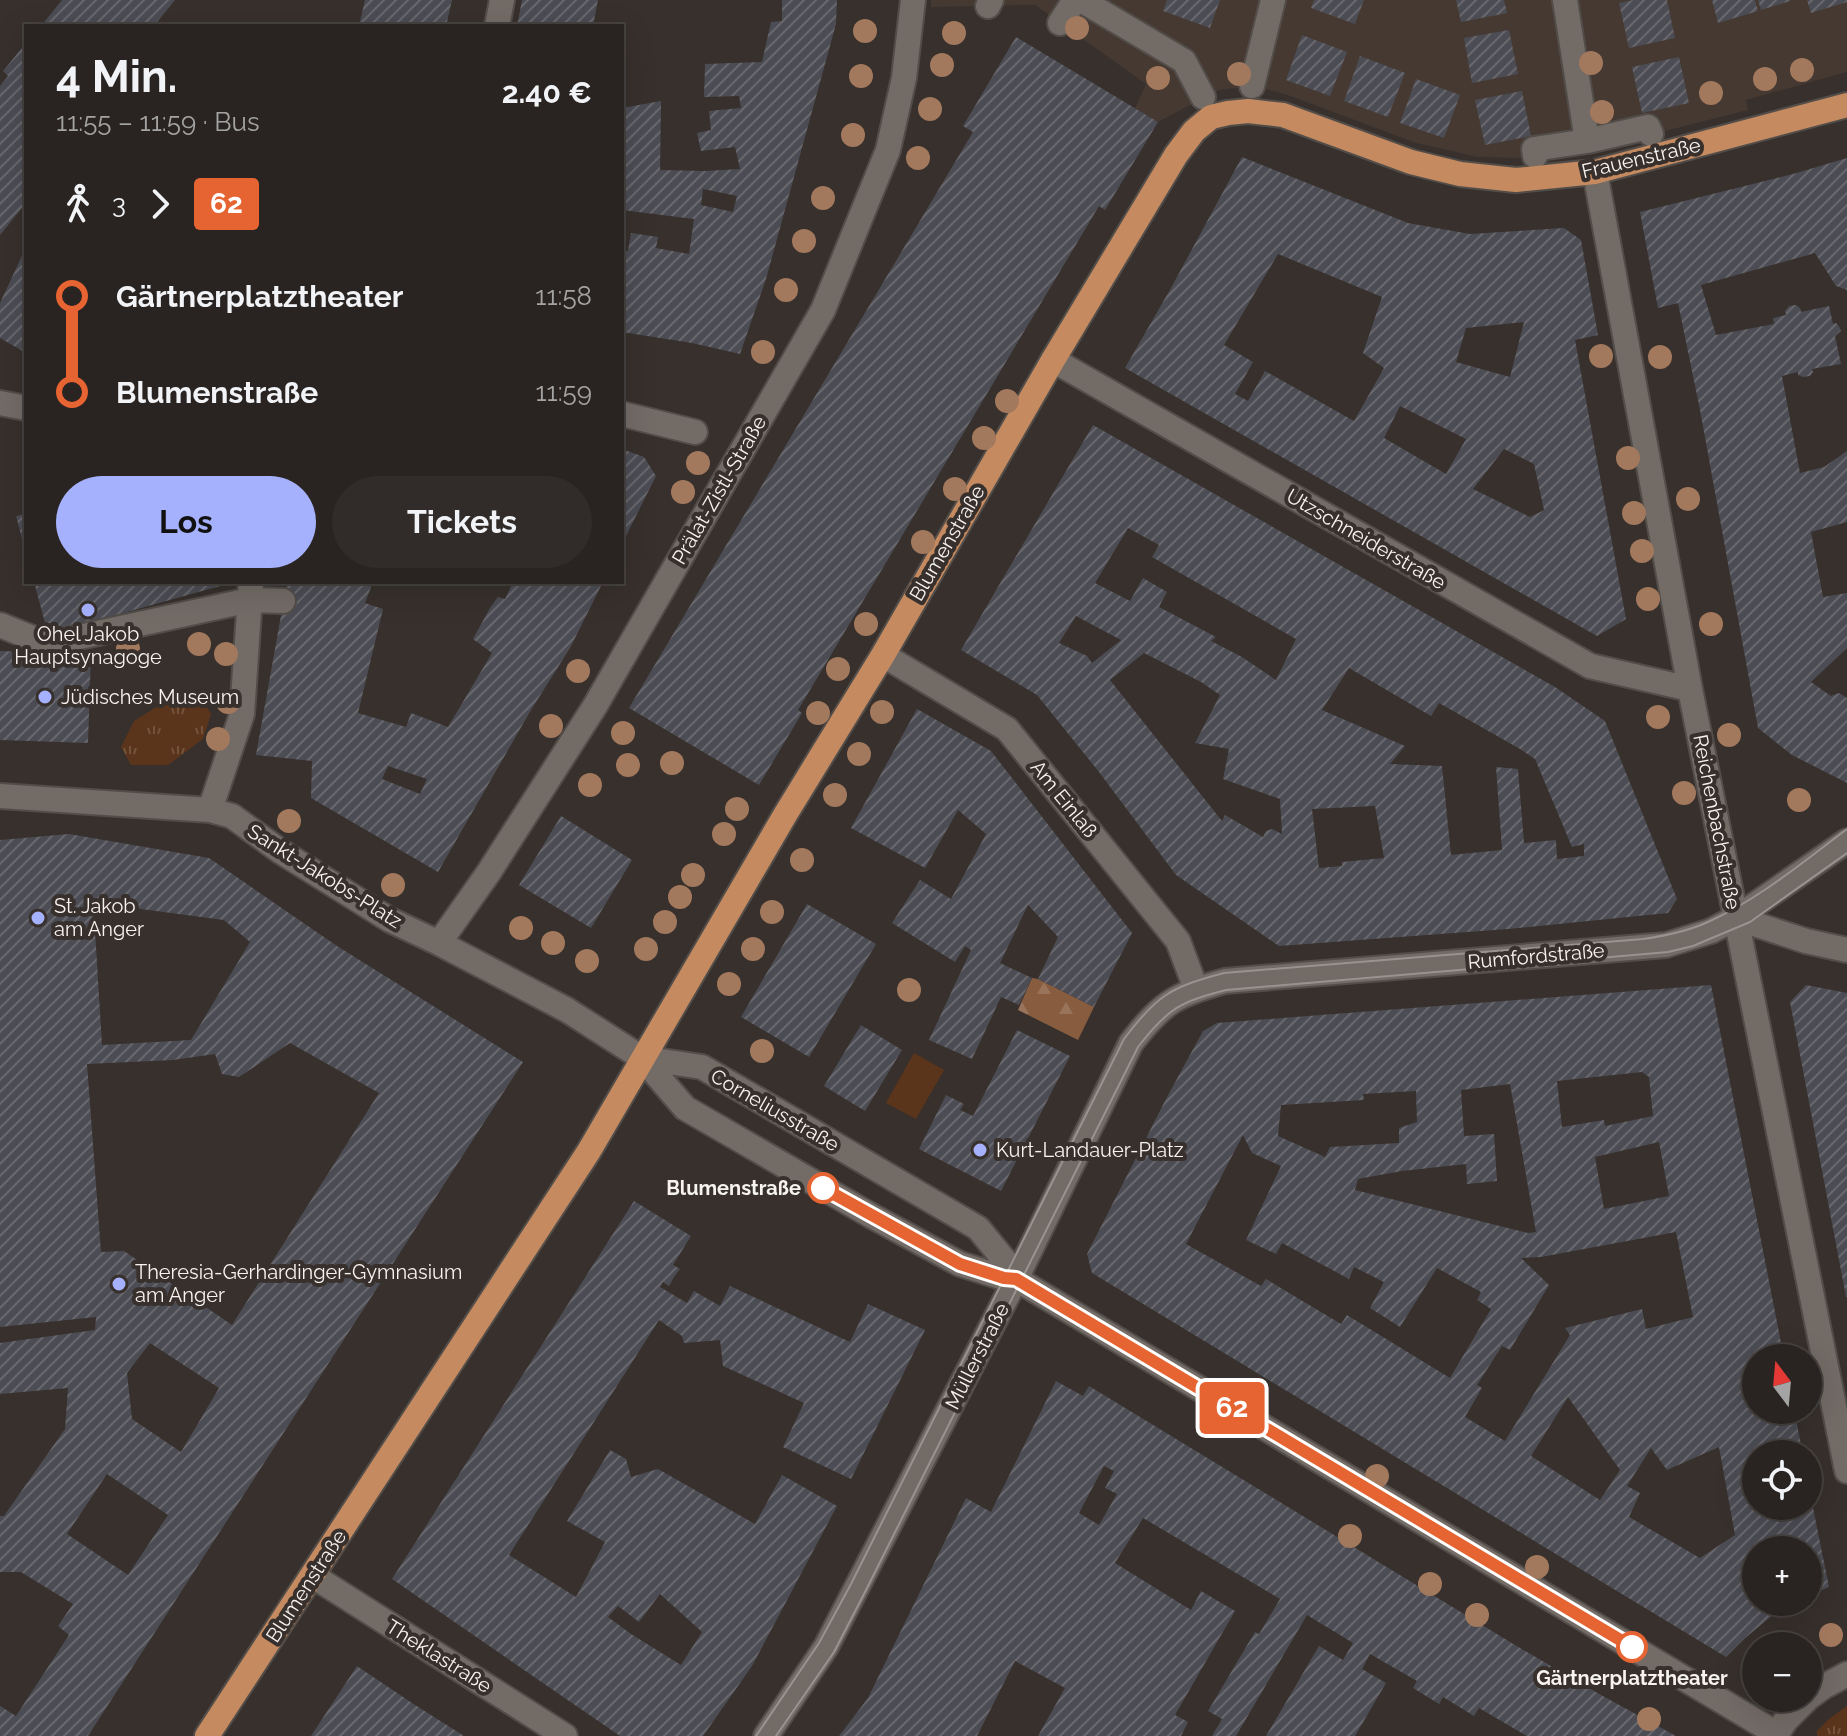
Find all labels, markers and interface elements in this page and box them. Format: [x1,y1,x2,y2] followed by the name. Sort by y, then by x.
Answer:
[56,51,177,102] text: 4 Min.
[502,75,592,110] text: 2.40 €
[56,107,260,137] text: 11:55 – 11:59 · Bus
[1579,133,1703,183] street label: Frauenstraße
[56,182,100,226] icon: walk
[138,182,182,226] icon: forward
[210,187,243,220] text: 62
[112,189,126,219] text: 3
[116,279,403,314] text: Gärtnerplatztheater
[535,281,592,311] text: 11:58
[116,375,318,410] text: Blumenstraße
[535,377,592,407] text: 11:59
[667,411,771,569] street label: Prälat-Zistl-Straße
[56,476,316,568] button: Los
[332,476,592,568] button: Tickets
[904,481,990,605] street label: Blumenstraße
[1282,484,1450,594] street label: Utzschneiderstraße
[79,601,97,619] marker: Ohel Jakob Hauptsynagoge
[14,622,162,669] place label: Ohel Jakob Hauptsynagoge
[61,685,239,709] place label: Jüdisches Museum
[36,688,54,706] marker: Jüdisches Museum
[1688,732,1746,912] street label: Reichenbachstraße
[1026,755,1102,843] street label: Am Einlaß
[243,819,407,933] street label: Sankt-Jakobs-Platz
[54,894,144,941] place label: St. Jakob am Anger
[29,909,47,927] marker: St. Jakob am Anger
[1466,938,1606,974] street label: Rumfordstraße
[706,1064,844,1157] street label: Corneliusstraße
[996,1138,1184,1162] place label: Kurt-Landauer-Platz
[971,1141,989,1159] marker: Kurt-Landauer-Platz
[808,1173,838,1203] marker: Blumenstraße
[666,1176,801,1200] place label: Blumenstraße
[135,1260,462,1307] place label: Theresia-Gerhardinger-Gymnasium am Anger
[110,1275,128,1293] marker: Theresia-Gerhardinger-Gymnasium am Anger
[940,1299,1014,1413] street label: Müllerstraße
[1742,1344,1822,1424] north arrow
[1742,1344,1822,1712] map controls
[1196,1382,1268,1434] line badge: 62
[1216,1391,1248,1424] text: 62
[1742,1440,1822,1520] button: locate
[261,1525,351,1647] street label: Blumenstraße
[1742,1536,1822,1616] button: +
[382,1614,496,1698] street label: Theklastraße
[1617,1632,1647,1662] marker: Gärtnerplatztheater
[1742,1632,1822,1712] button: −
[1536,1666,1728,1690] place label: Gärtnerplatztheater

